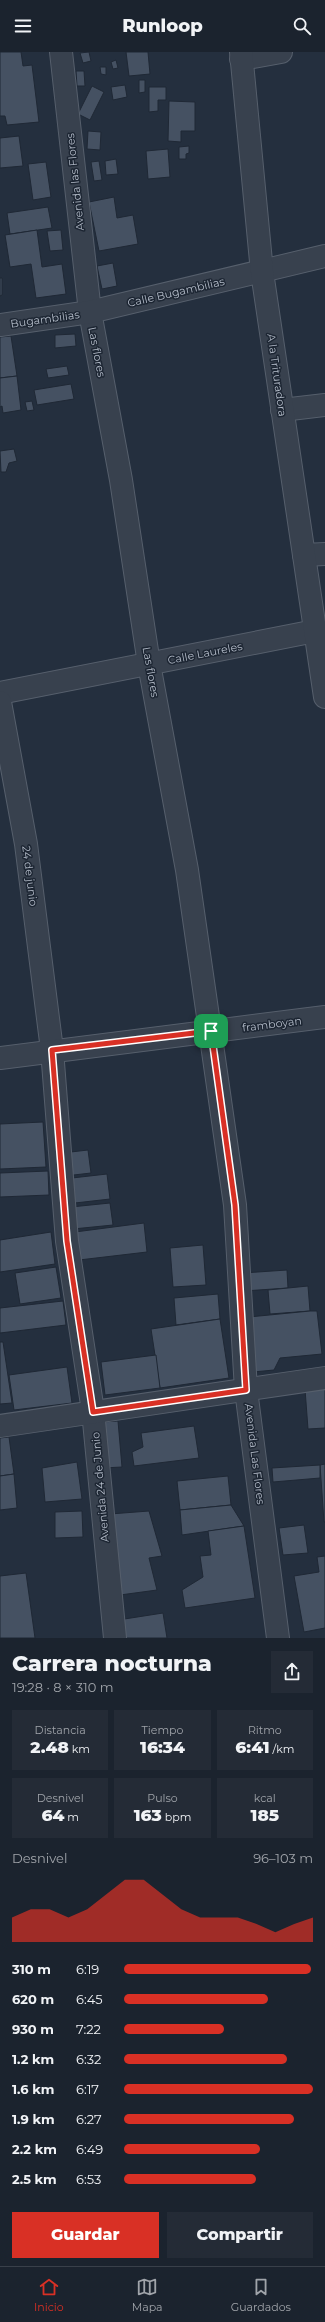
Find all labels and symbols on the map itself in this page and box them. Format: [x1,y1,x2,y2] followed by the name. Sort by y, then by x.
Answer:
[63,132,87,232] street label: Avenida las Flores
[126,274,227,310] street label: Calle Bugambilias
[10,307,81,331] street label: Bugambilias
[85,326,109,379] street label: Las flores
[264,333,290,417] street label: A la Trituradora
[166,639,244,667] street label: Calle Laureles
[140,646,162,699] street label: Las flores
[19,845,41,907] street label: 24 de junio
[242,1013,302,1035] street label: framboyan
[194,1014,228,1048] pin
[242,1403,268,1506] street label: Avenida Las Flores
[88,1431,112,1543] street label: Avenida 24 de Junio

